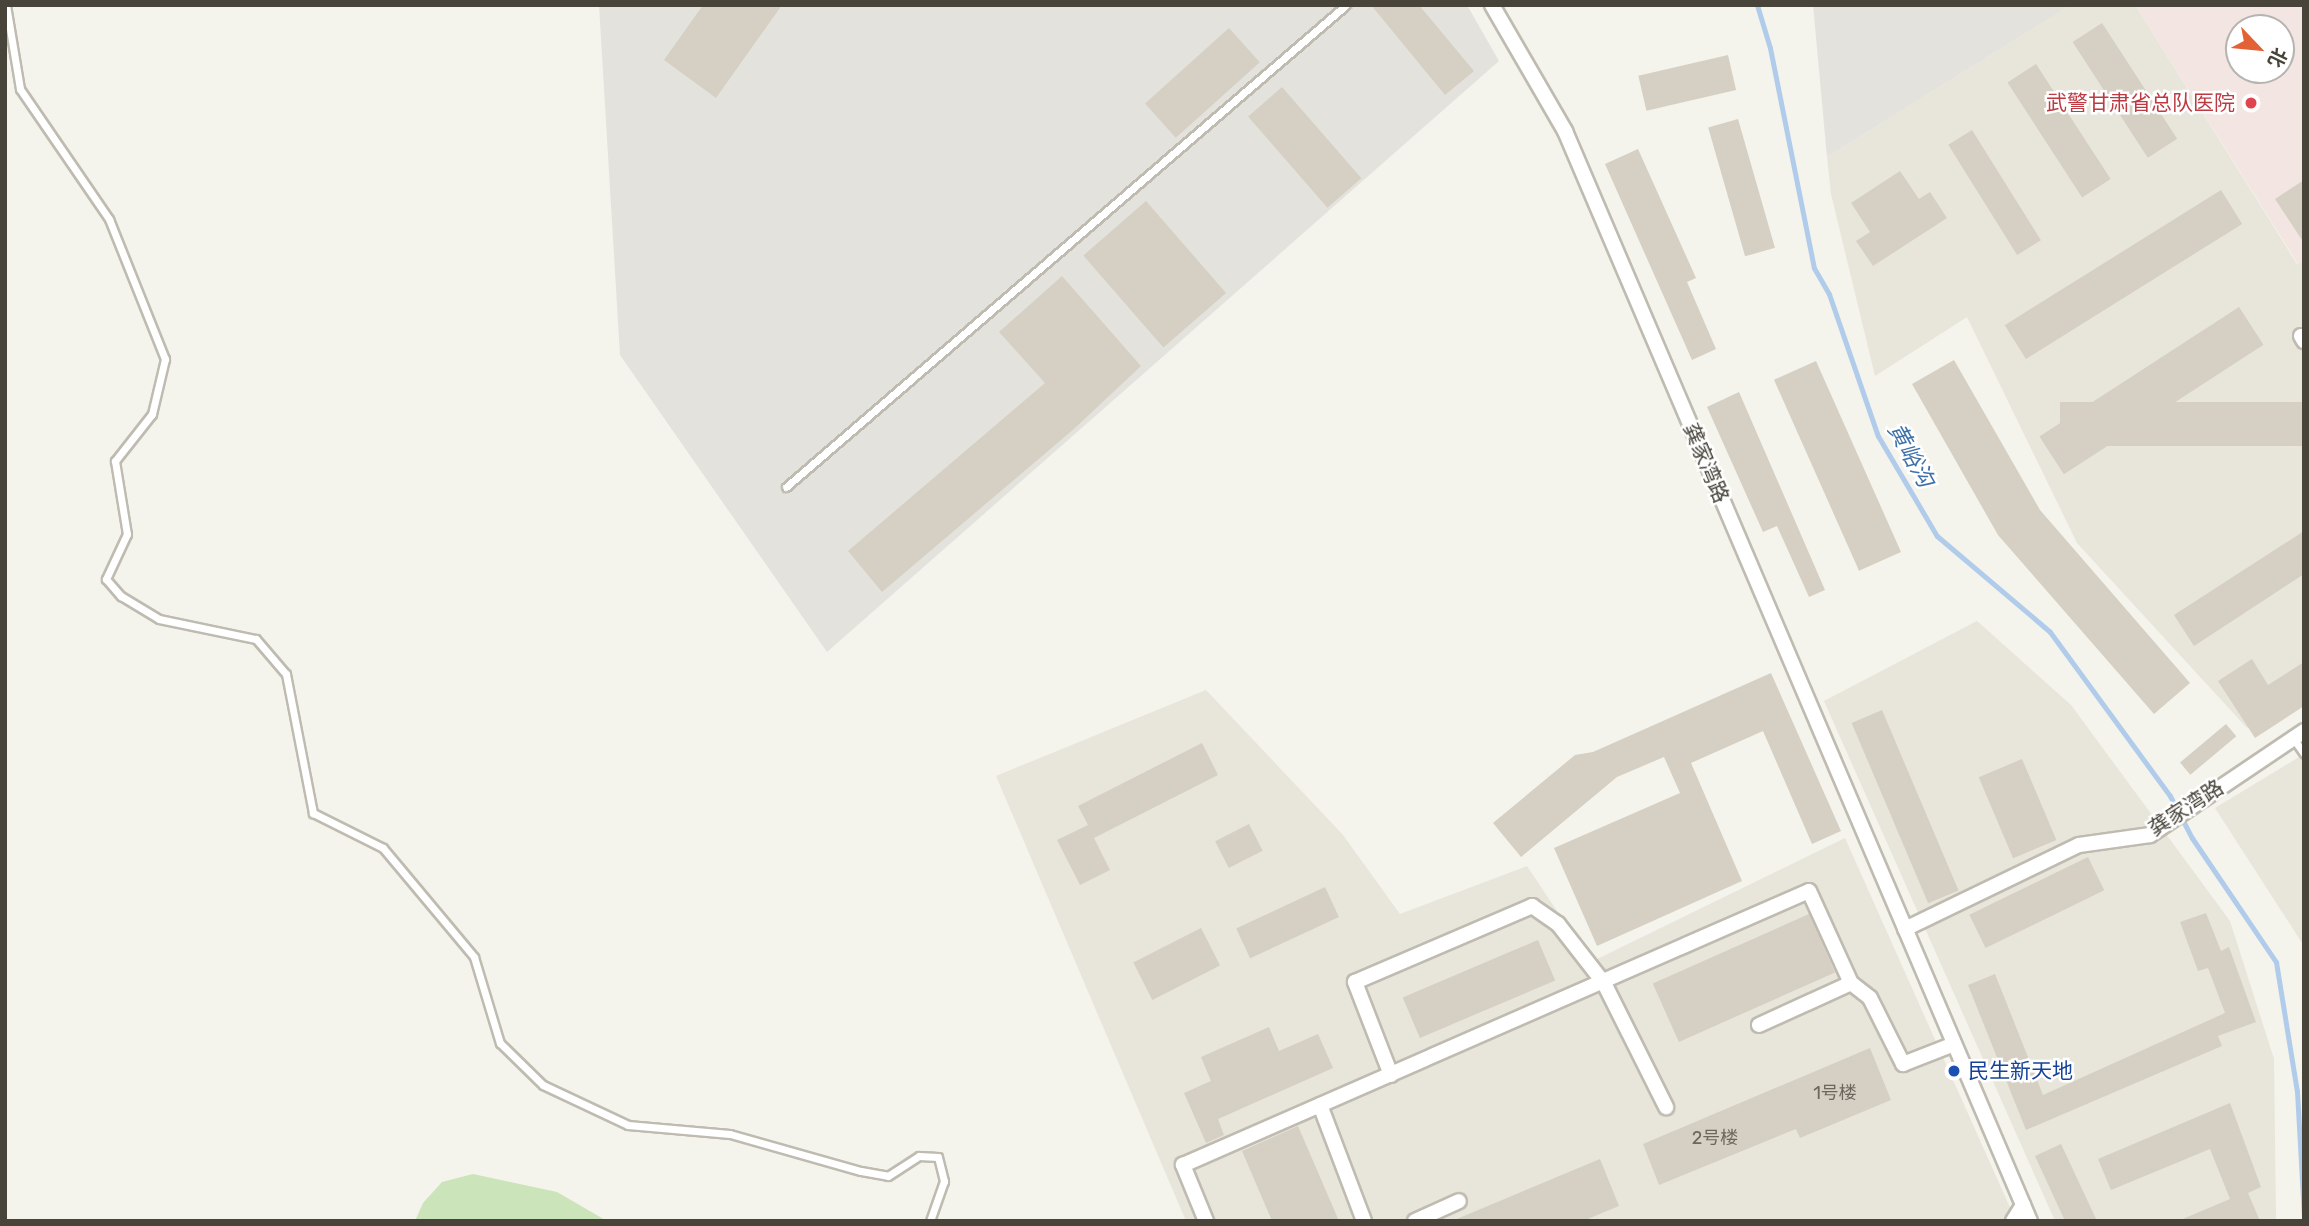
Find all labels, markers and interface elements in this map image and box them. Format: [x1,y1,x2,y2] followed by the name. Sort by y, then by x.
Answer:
[2225,14,2295,84] north arrow
[2263,44,2292,71] text: 北
[2046,90,2235,116] place label: 武警甘肃省总队医院
[2241,93,2261,113] marker: 武警甘肃省总队医院
[1882,418,1940,492] water label: 黄峪沟
[1678,419,1734,507] street label: 龚家湾路
[2144,775,2228,841] street label: 龚家湾路
[1968,1058,2073,1084] place label: 民生新天地
[1946,1063,1962,1079] marker: 民生新天地
[1813,1082,1857,1104] house number: 1号楼
[1692,1127,1738,1149] house number: 2号楼

